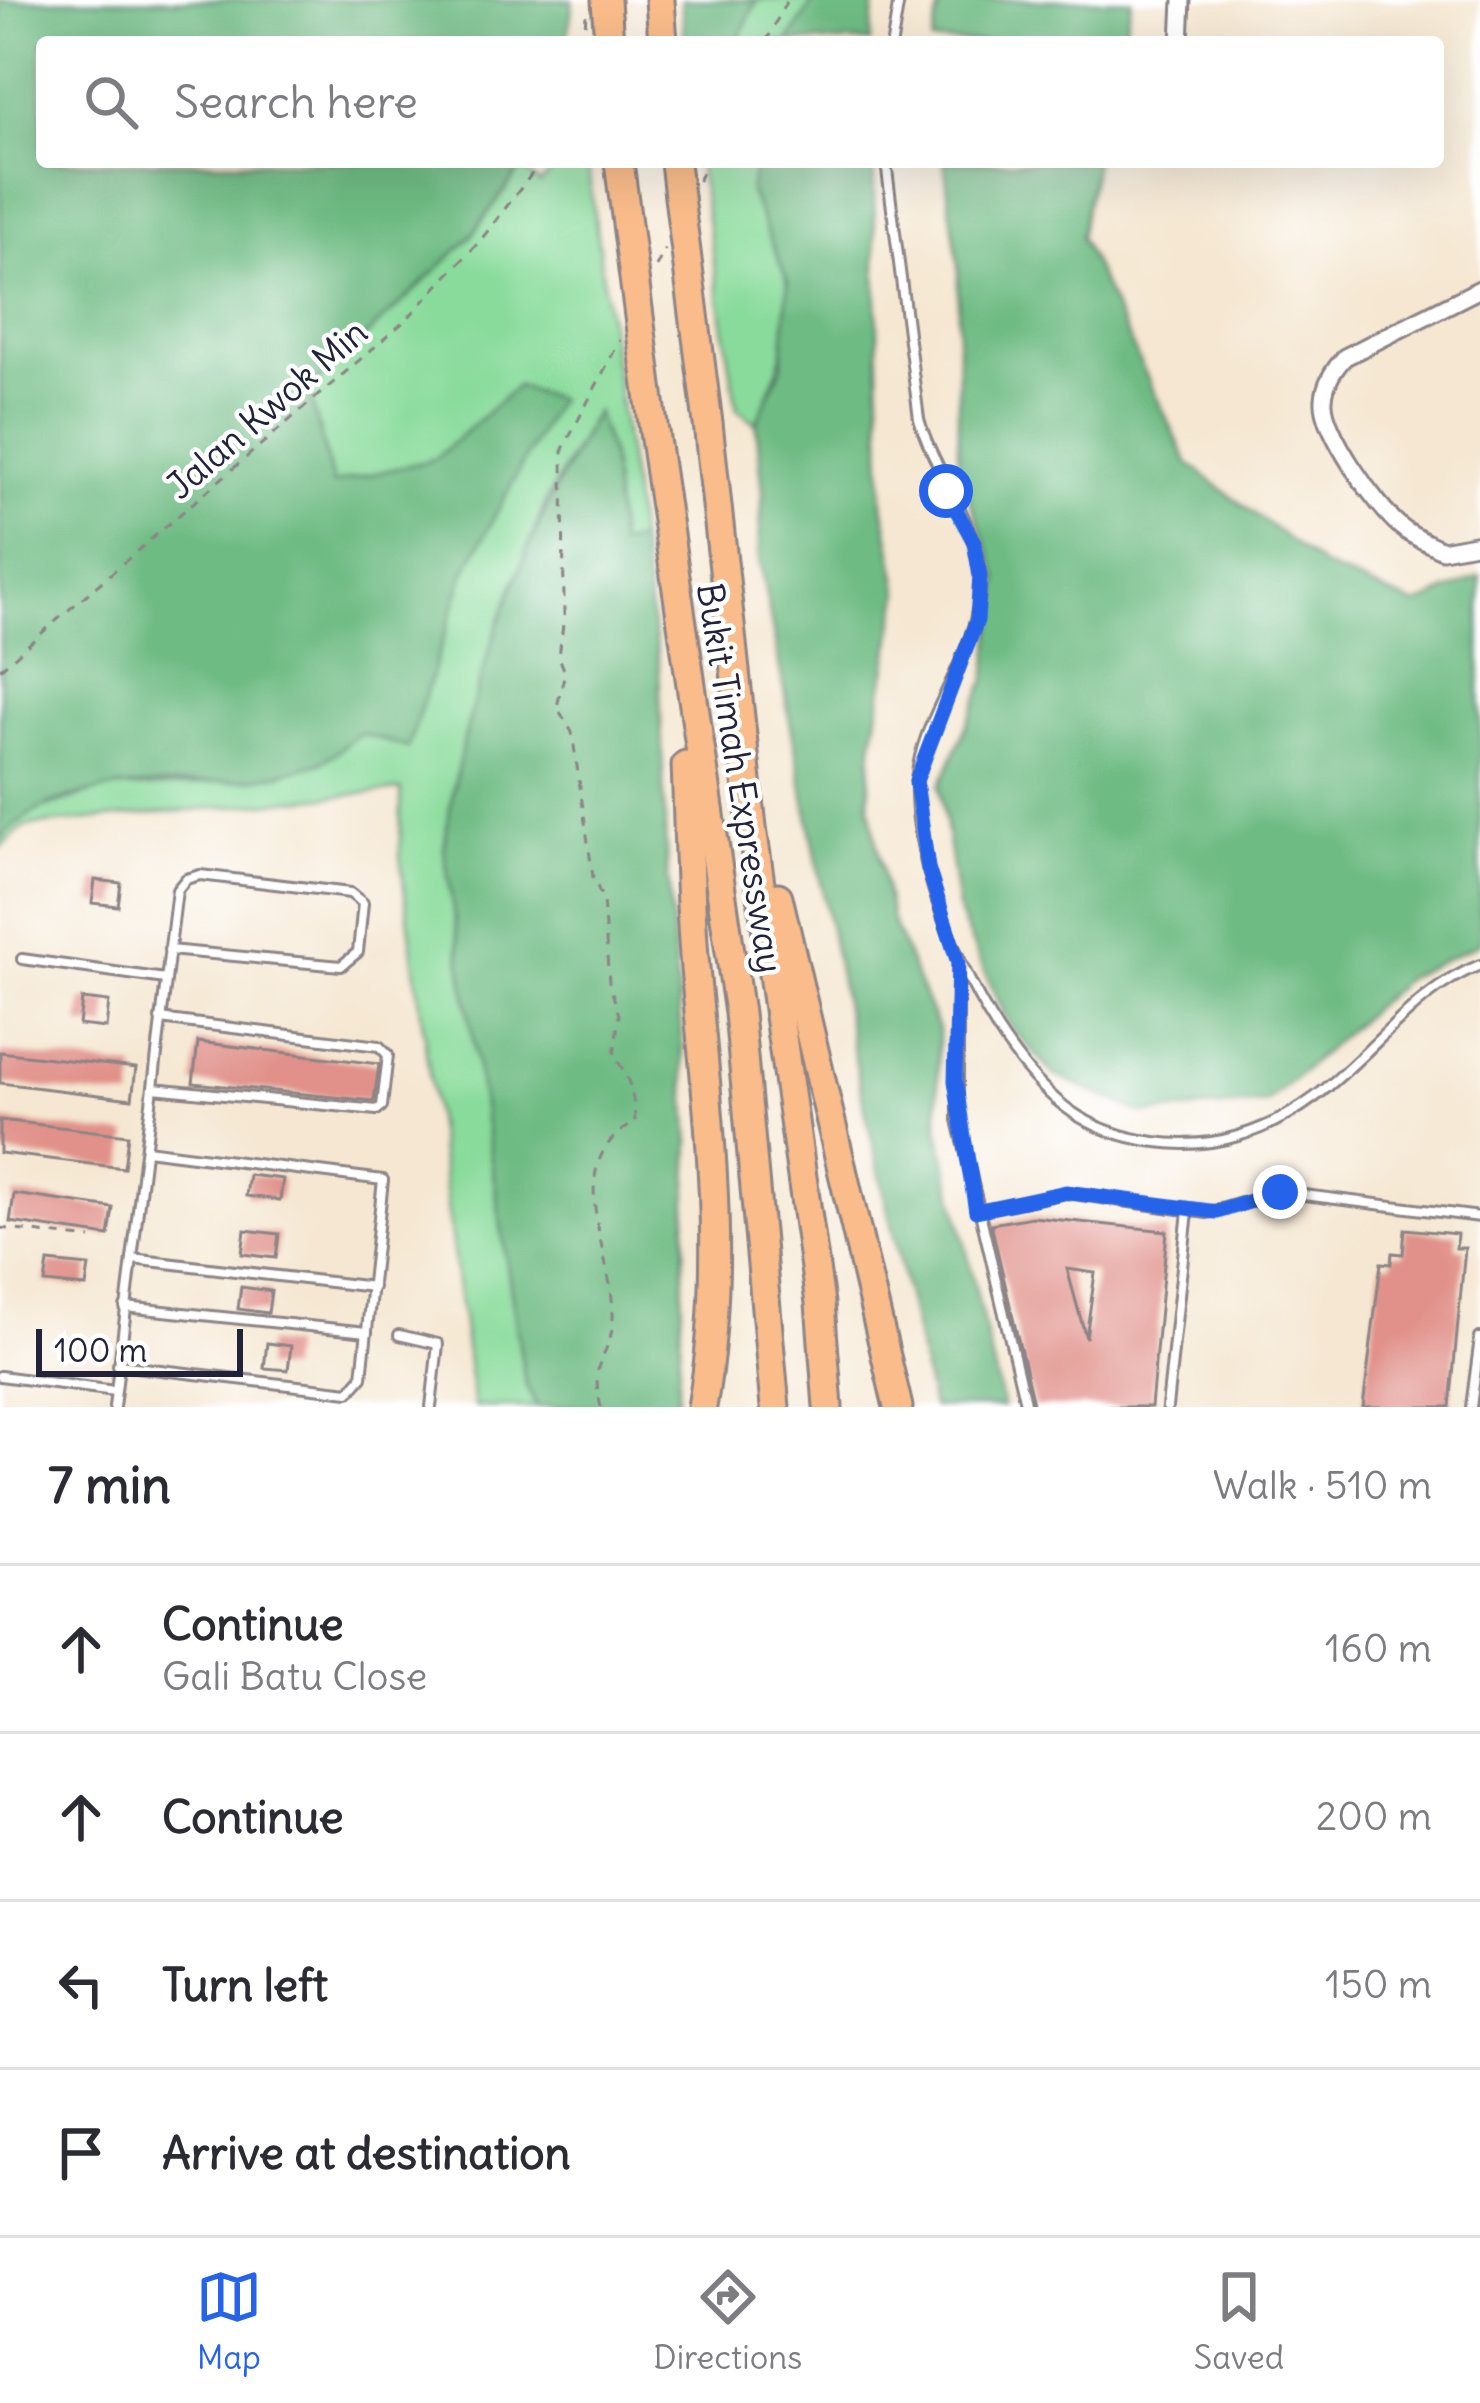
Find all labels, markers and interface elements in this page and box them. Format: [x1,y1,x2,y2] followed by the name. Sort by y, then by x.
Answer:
[36,36,1444,168] search box
[78,69,144,135] icon: search
[174,74,418,130] text: Search here
[157,310,377,508] street label: Jalan Kwok Min
[919,464,973,518] route start
[687,580,793,976] street label: Bukit Timah Expressway
[1253,1165,1307,1219] route end
[36,1323,243,1376] scale bar
[54,1329,147,1371] text: 100 m
[48,1453,171,1517] text: 7 min
[1213,1461,1432,1510] text: Walk · 510 m
[162,1596,344,1652] text: Continue
[48,1616,114,1682] icon: ahead
[1325,1624,1432,1673] text: 160 m
[162,1652,427,1701] text: Gali Batu Close
[48,1784,114,1850] icon: ahead
[162,1789,344,1845] text: Continue
[1316,1792,1432,1841] text: 200 m
[48,1952,114,2018] icon: left
[162,1957,328,2013] text: Turn left
[1325,1960,1432,2009] text: 150 m
[48,2120,114,2186] icon: arrive
[162,2125,571,2181] text: Arrive at destination
[196,2264,262,2378] tab: Map
[653,2264,802,2378] tab: Directions
[1194,2264,1284,2378] tab: Saved

